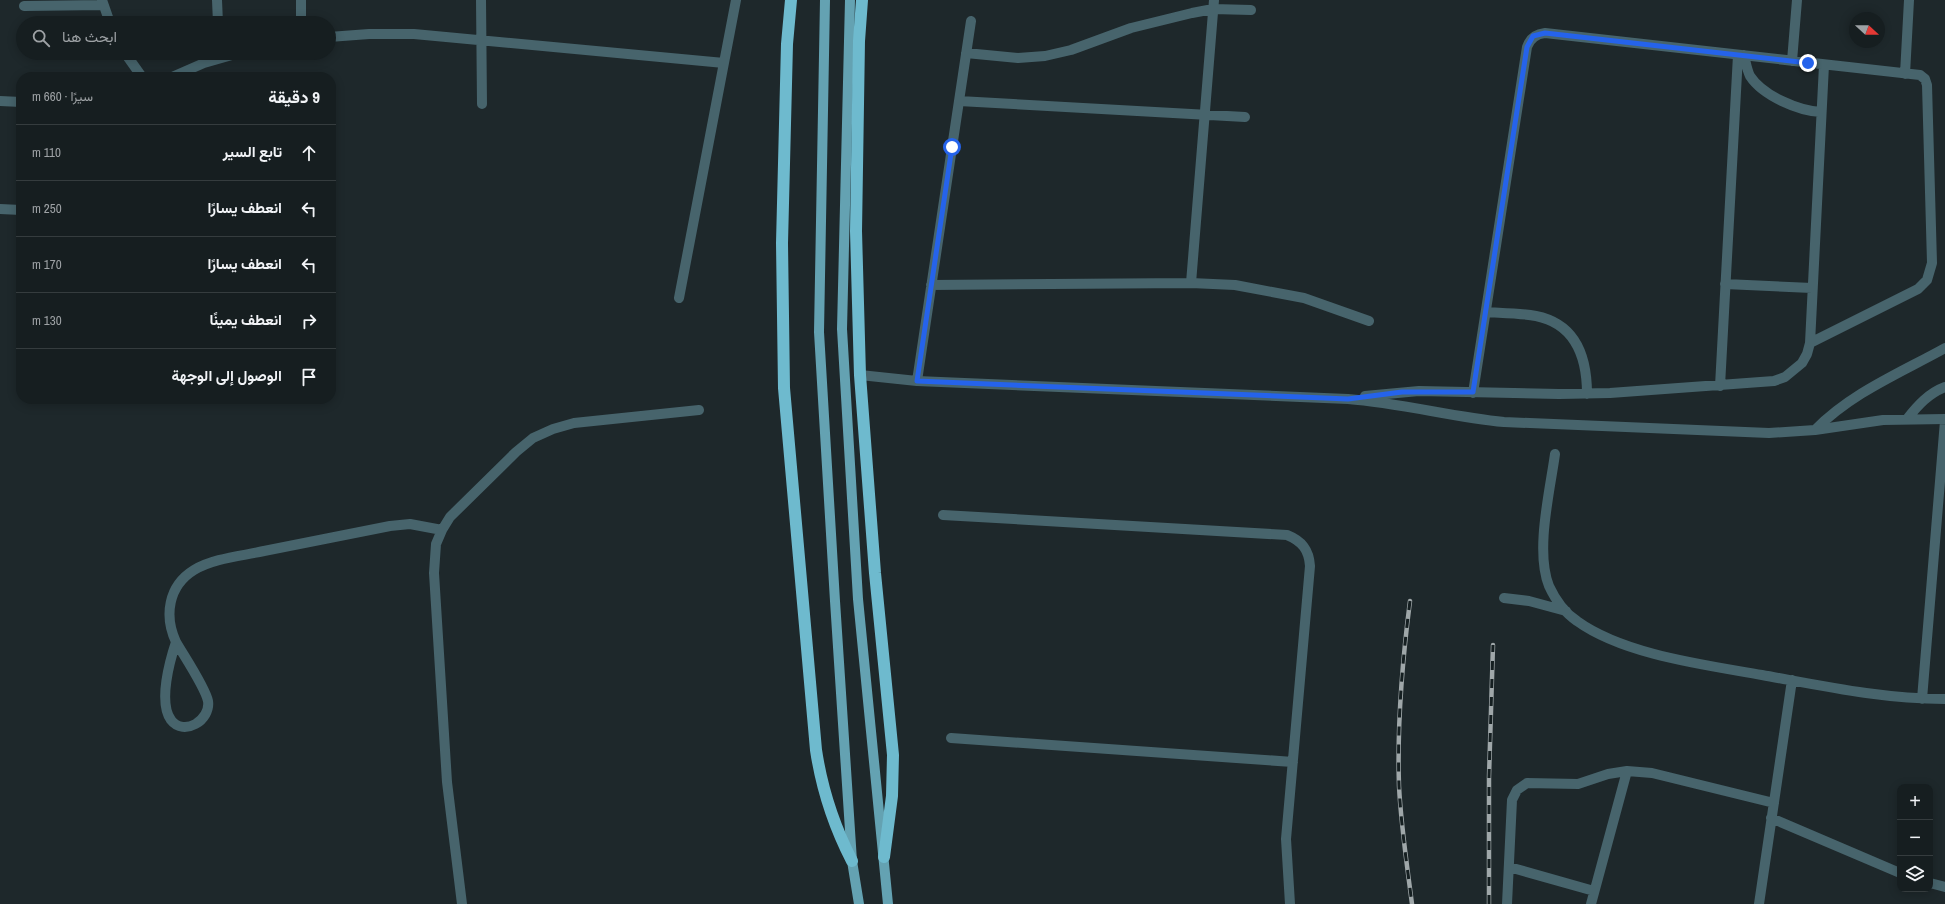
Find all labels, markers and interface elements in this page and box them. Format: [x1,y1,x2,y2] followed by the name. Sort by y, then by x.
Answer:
[1849,12,1885,48] north arrow
[16,16,336,60] search box
[62,26,117,47] text: ابحث هنا
[30,27,52,49] icon: search
[1799,54,1817,72] route end
[268,85,320,108] text: 9 دقيقة
[32,88,93,105] text: سيرًا · 660 m
[943,138,961,156] route start
[223,141,282,162] text: تابع السير
[298,142,320,164] icon: ahead
[32,144,61,161] text: 110 m
[208,197,282,218] text: انعطف يسارًا
[298,198,320,220] icon: left
[32,200,62,217] text: 250 m
[208,253,282,274] text: انعطف يسارًا
[298,254,320,276] icon: left
[32,256,62,273] text: 170 m
[209,309,282,330] text: انعطف يمينًا
[298,310,320,332] icon: right
[32,312,62,329] text: 130 m
[171,365,282,386] text: الوصول إلى الوجهة
[298,366,320,388] icon: arrive
[1897,784,1933,892] map controls
[1897,784,1933,820] button: +
[1897,820,1933,856] button: −
[1897,856,1933,892] button: layers

